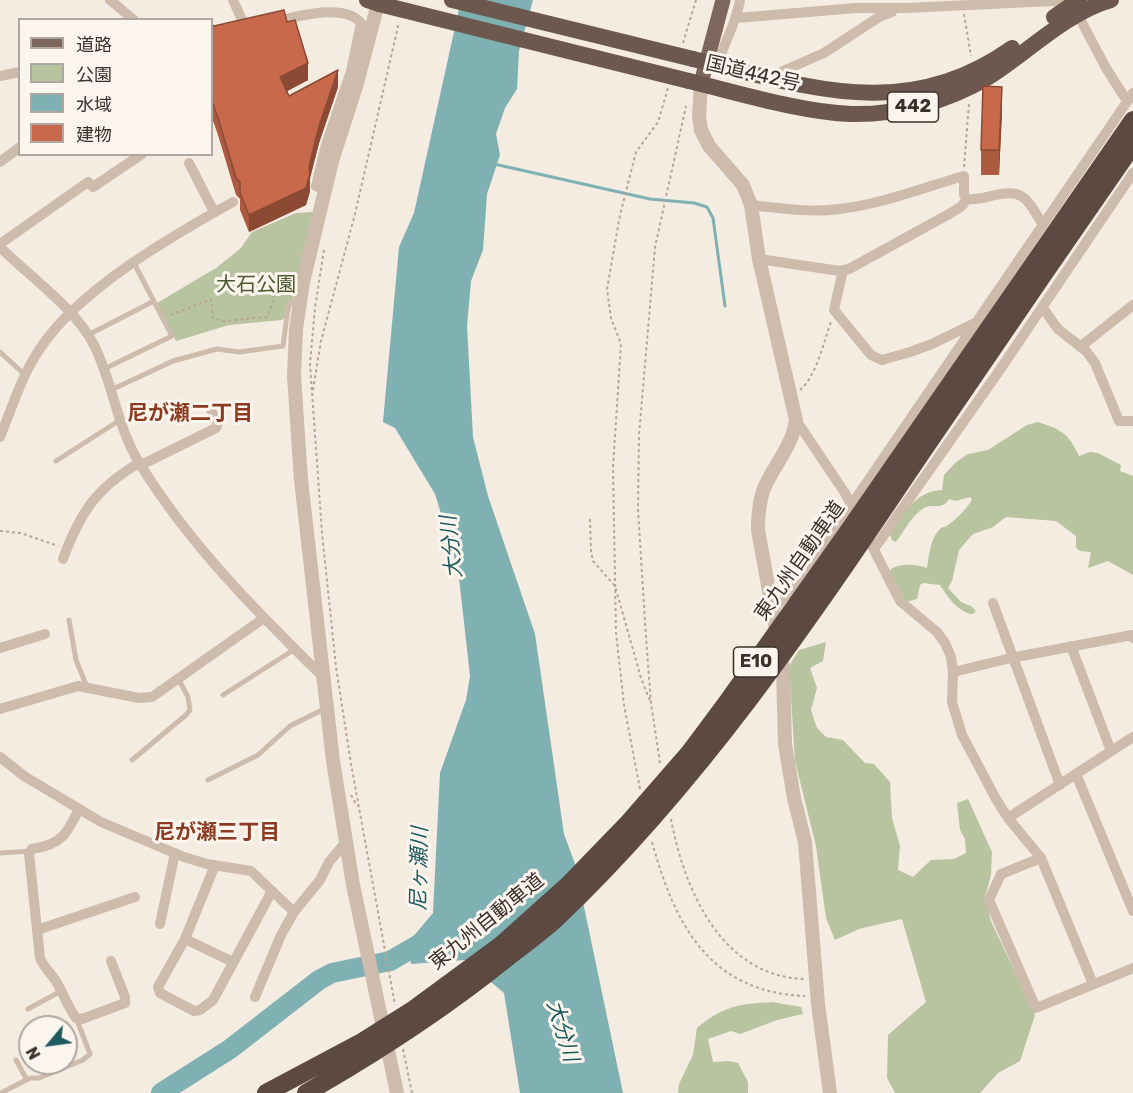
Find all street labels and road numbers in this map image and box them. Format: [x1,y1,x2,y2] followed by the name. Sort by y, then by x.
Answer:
[703,51,803,97] street label: 国道442号
[888,92,938,122] road number: 442
[750,497,850,625] street label: 東九州自動車道
[734,647,778,677] road number: E10
[425,869,549,975] street label: 東九州自動車道

